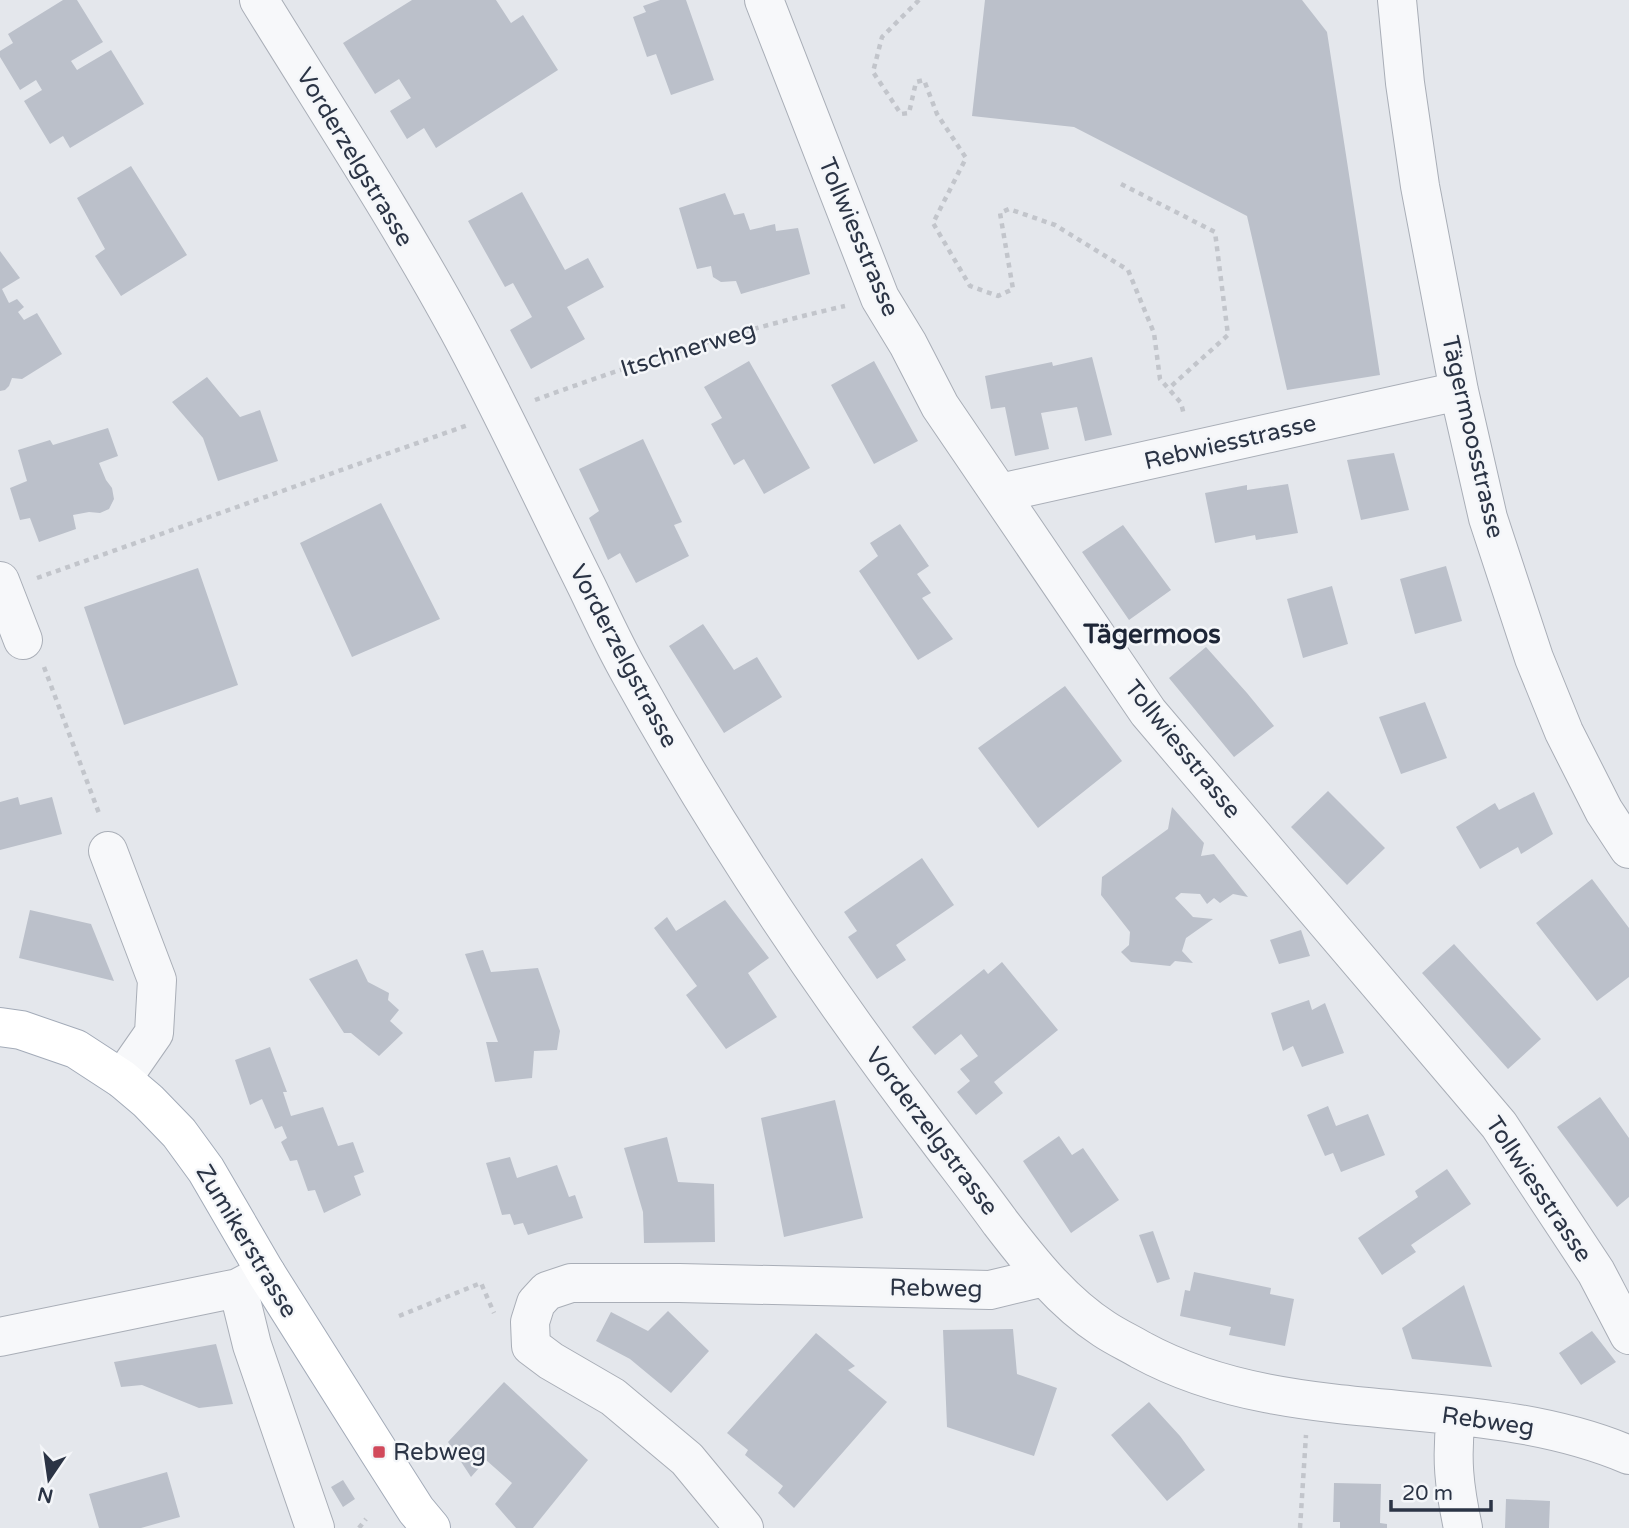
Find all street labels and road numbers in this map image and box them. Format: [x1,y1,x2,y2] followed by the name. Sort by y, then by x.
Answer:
[290,63,419,252] street label: Vorderzelgstrasse
[812,153,905,321] street label: Tollwiesstrasse
[617,315,759,384] street label: Itschnerweg
[1435,333,1510,541] street label: Tägermoosstrasse
[1141,409,1319,476] street label: Rebwiesstrasse
[563,560,684,753] street label: Vorderzelgstrasse
[1118,674,1247,824] street label: Tollwiesstrasse
[859,1041,1004,1221] street label: Vorderzelgstrasse
[1479,1111,1598,1268] street label: Tollwiesstrasse
[189,1159,304,1323] street label: Zumikerstrasse
[889,1273,983,1304] street label: Rebweg
[1440,1401,1536,1442] street label: Rebweg

